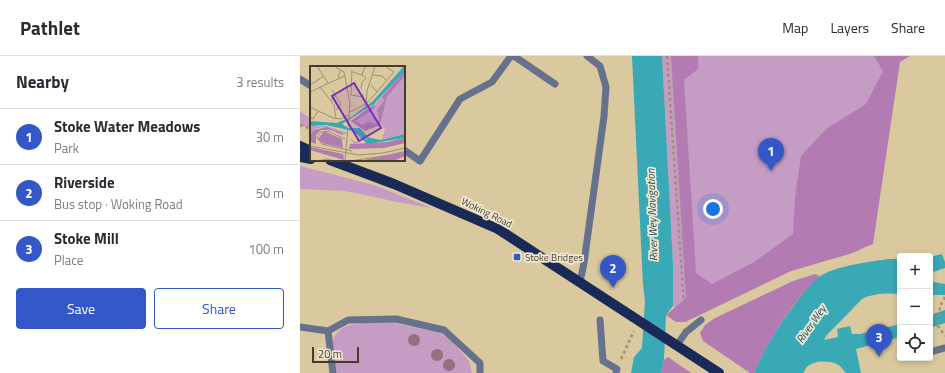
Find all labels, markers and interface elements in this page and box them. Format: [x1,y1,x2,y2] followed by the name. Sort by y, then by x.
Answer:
[20,13,80,42] text: Pathlet
[782,17,808,38] text: Map
[830,17,869,38] text: Layers
[891,17,925,38] text: Share
[310,66,405,161] inset map
[16,69,69,95] text: Nearby
[236,72,284,92] text: 3 results
[54,115,200,138] text: Stoke Water Meadows
[25,127,33,147] text: 1
[256,127,284,147] text: 30 m
[54,138,79,158] text: Park
[758,138,784,171] pin: 1
[642,168,662,262] water label: River Wey Navigation
[54,171,115,194] text: Riverside
[25,183,33,203] text: 2
[256,183,284,203] text: 50 m
[54,194,183,214] text: Bus stop · Woking Road
[459,194,515,231] street label: Woking Road
[703,199,723,219] your location
[54,227,119,250] text: Stoke Mill
[25,239,33,259] text: 3
[248,239,284,259] text: 100 m
[54,250,83,270] text: Place
[525,250,583,265] place label: Stoke Bridges
[512,252,522,262] marker: Stoke Bridges
[897,253,933,361] map controls
[897,253,933,289] button: +
[600,255,626,288] pin: 2
[16,288,146,329] button: Save
[154,288,284,329] button: Share
[897,289,933,325] button: −
[792,301,831,346] water label: River Wey
[866,324,892,357] pin: 3
[897,325,933,361] button: locate
[312,345,359,364] scale bar
[318,346,342,362] text: 20 m

